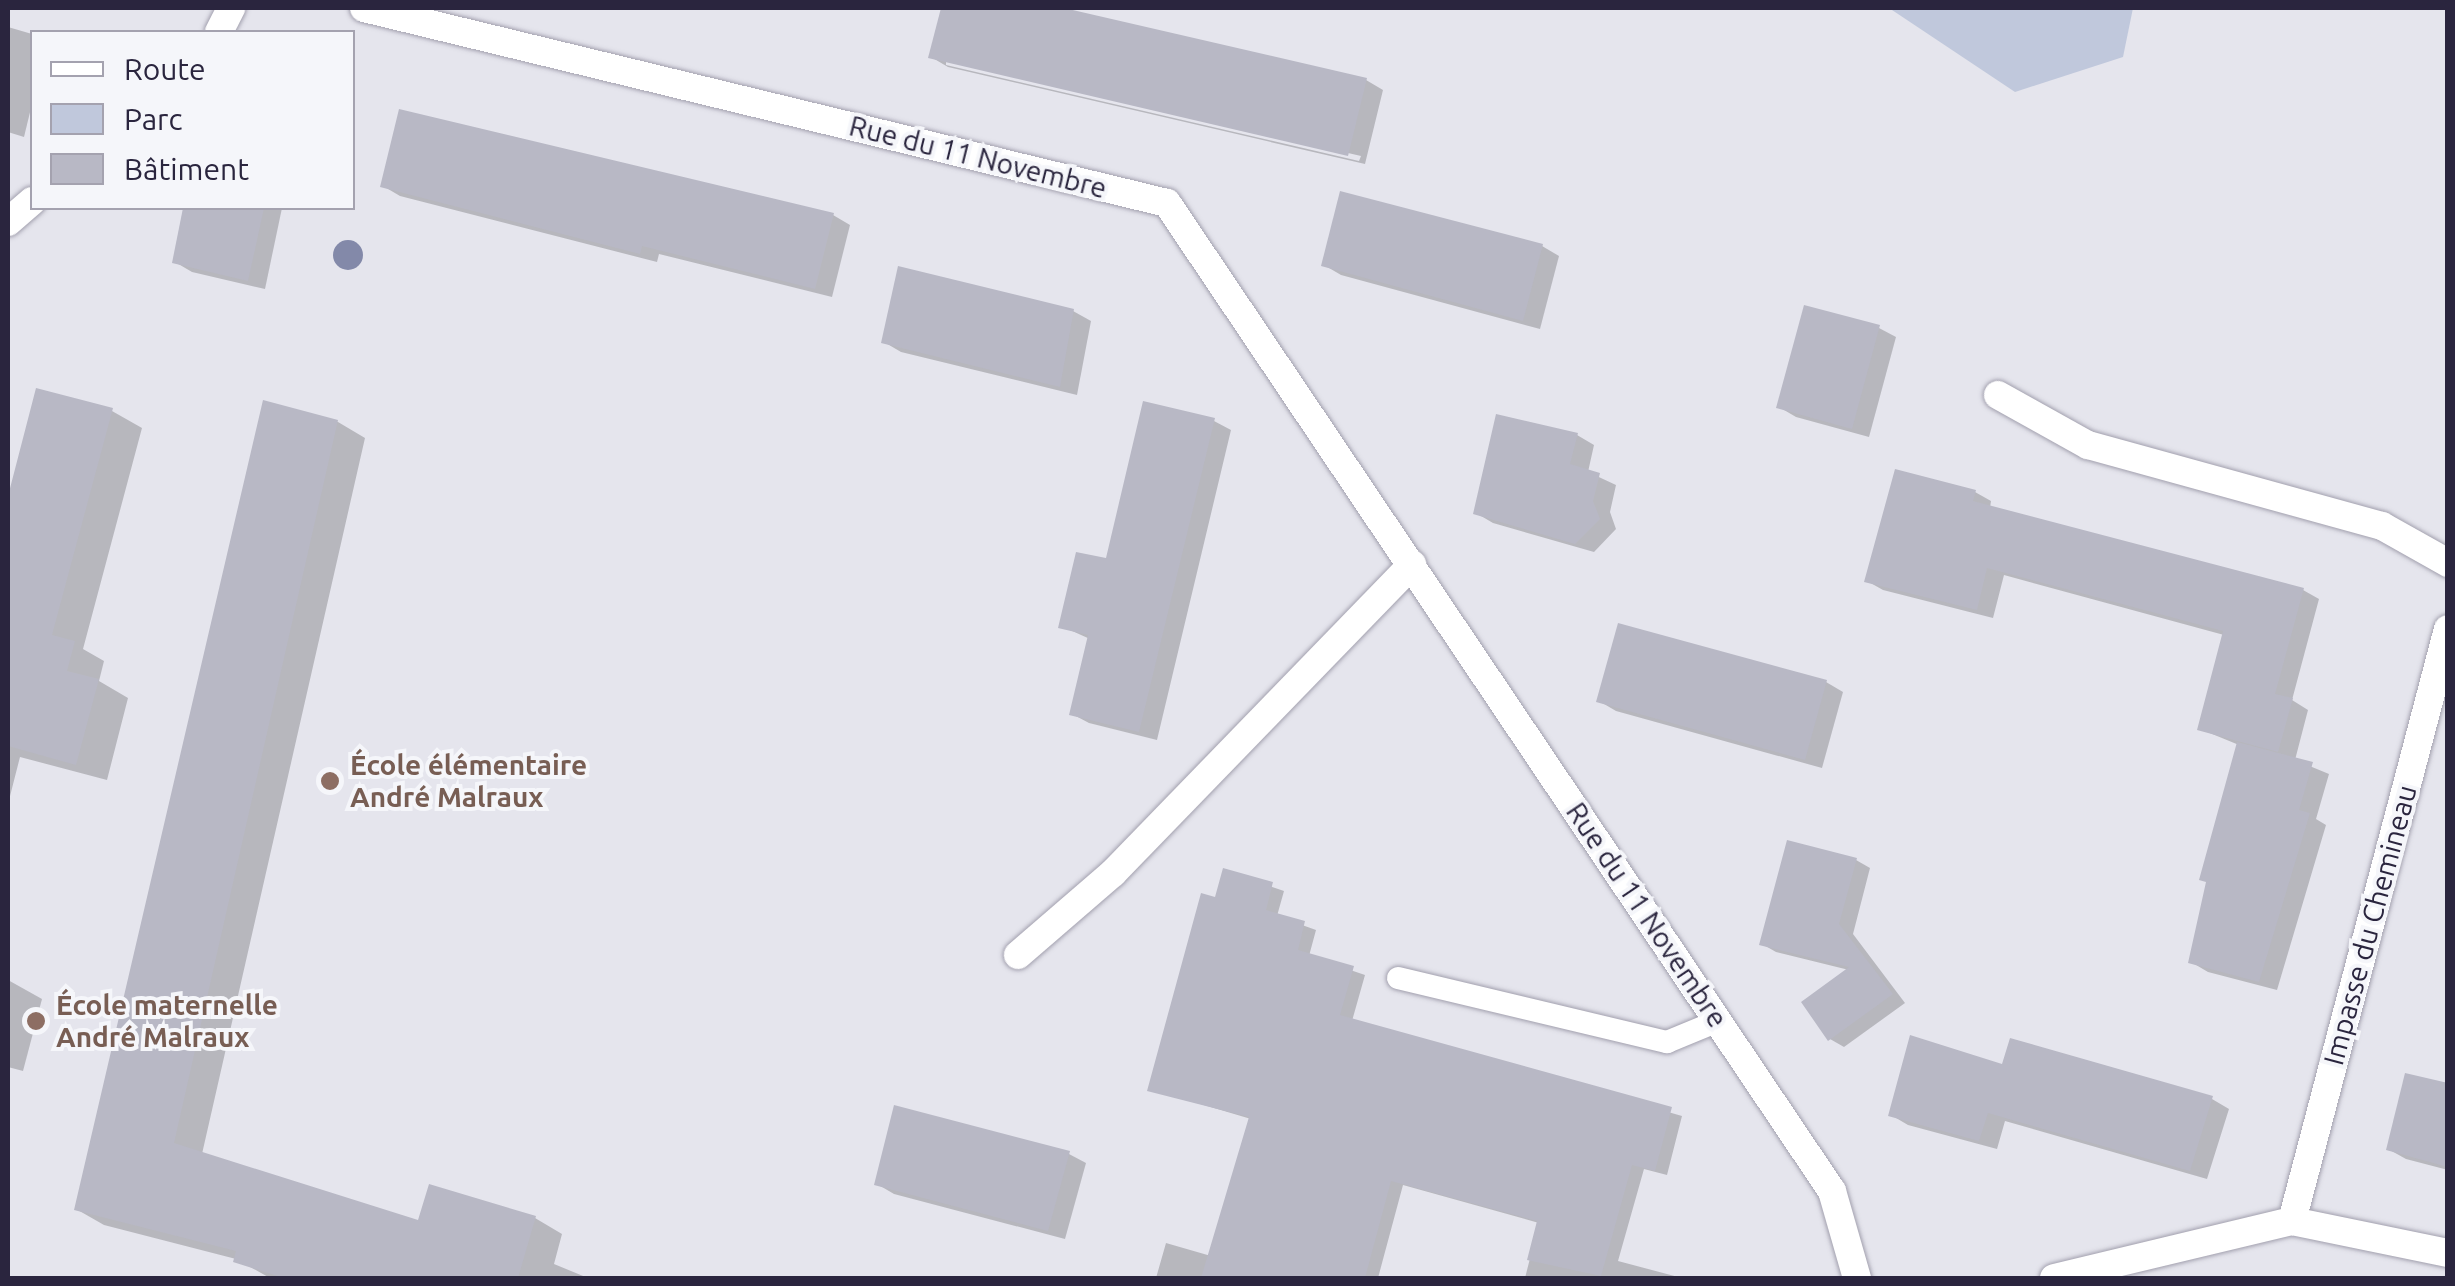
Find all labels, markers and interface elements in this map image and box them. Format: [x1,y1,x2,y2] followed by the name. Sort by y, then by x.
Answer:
[30,30,355,210] legend
[124,52,206,86] text: Route
[124,102,182,136] text: Parc
[846,109,1110,205] street label: Rue du 11 Novembre
[124,152,249,186] text: Bâtiment
[350,748,587,814] place label: École élémentaire André Malraux
[319,770,341,792] marker: École élémentaire André Malraux
[2316,781,2424,1069] street label: Impasse du Chemineau
[1559,796,1735,1034] street label: Rue du 11 Novembre
[56,988,278,1054] place label: École maternelle André Malraux
[25,1010,47,1032] marker: École maternelle André Malraux

